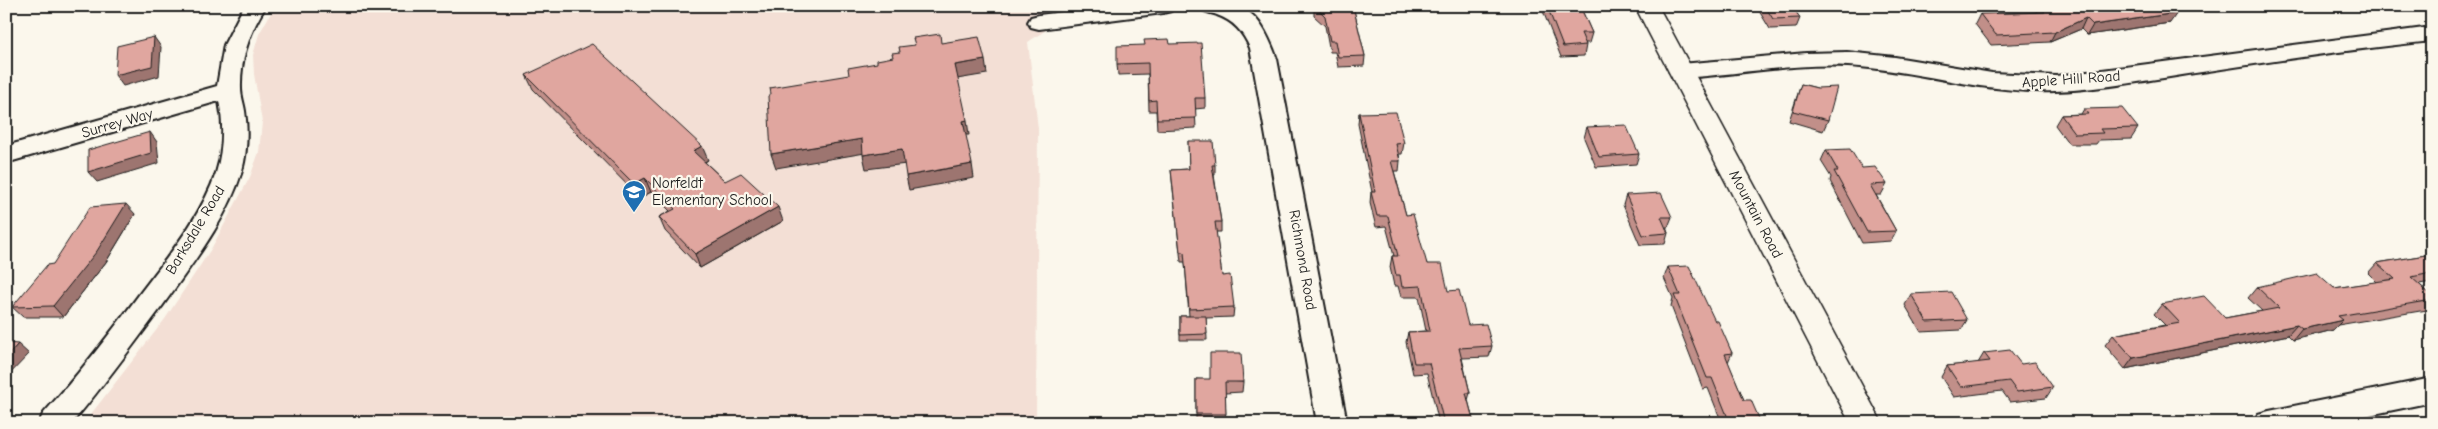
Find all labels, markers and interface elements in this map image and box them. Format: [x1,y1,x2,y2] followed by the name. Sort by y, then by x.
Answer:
[2021,67,2121,91] street label: Apple Hill Road
[79,104,155,142] street label: Surrey Way
[1725,167,1787,261] street label: Mountain Road
[652,174,772,209] place label: Norfeldt Elementary School
[621,179,647,213] school or university icon: Norfeldt Elementary School
[161,182,229,278] street label: Barksdale Road
[1285,208,1321,312] street label: Richmond Road

